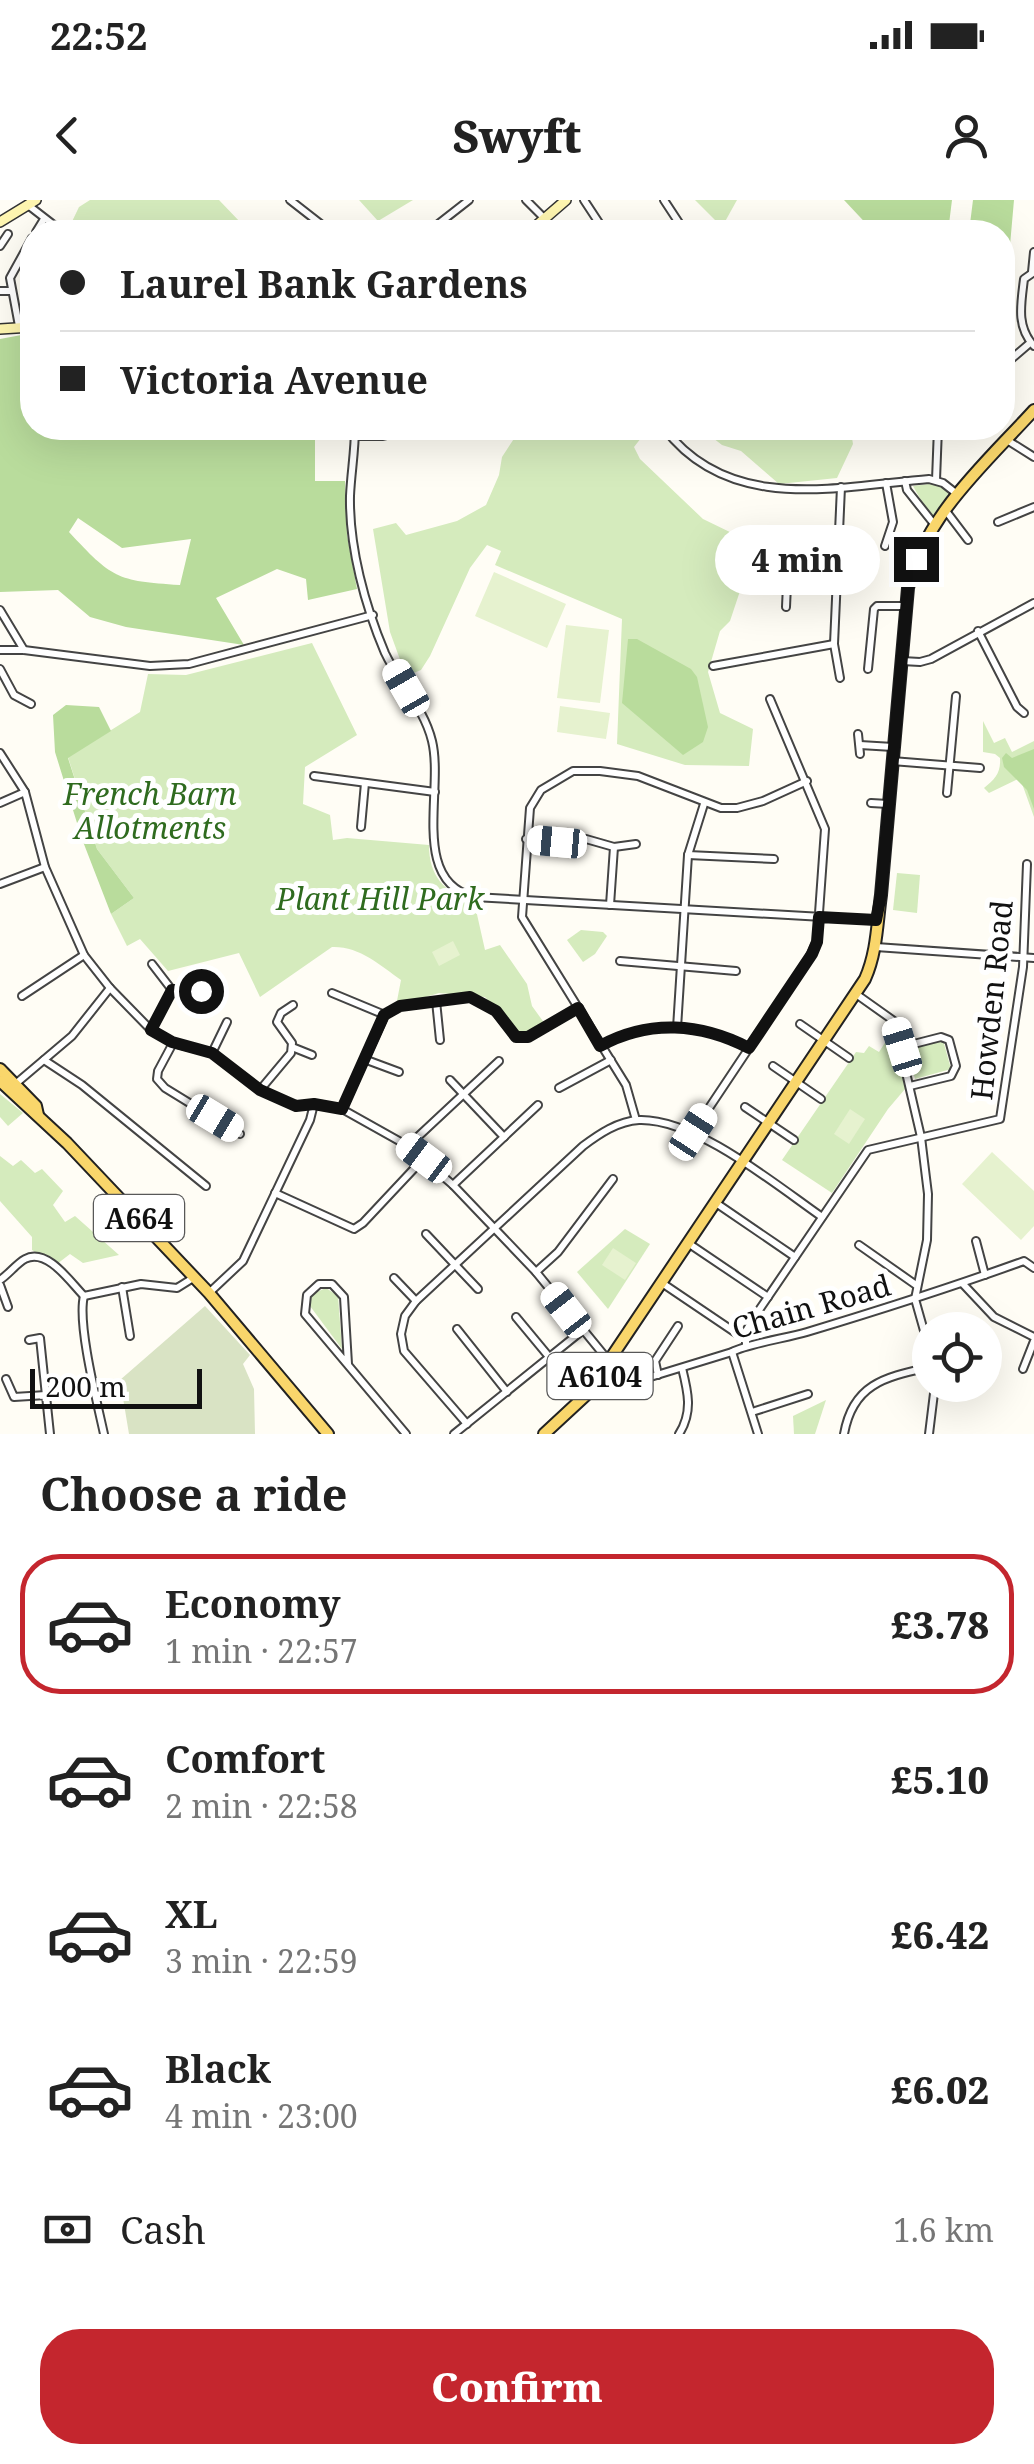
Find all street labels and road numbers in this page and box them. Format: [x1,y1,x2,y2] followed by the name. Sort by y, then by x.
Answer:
[960,898,1022,1102] street label: Howden Road
[94,1195,184,1241] road number: A664
[727,1264,895,1348] street label: Chain Road
[548,1353,652,1399] road number: A6104

